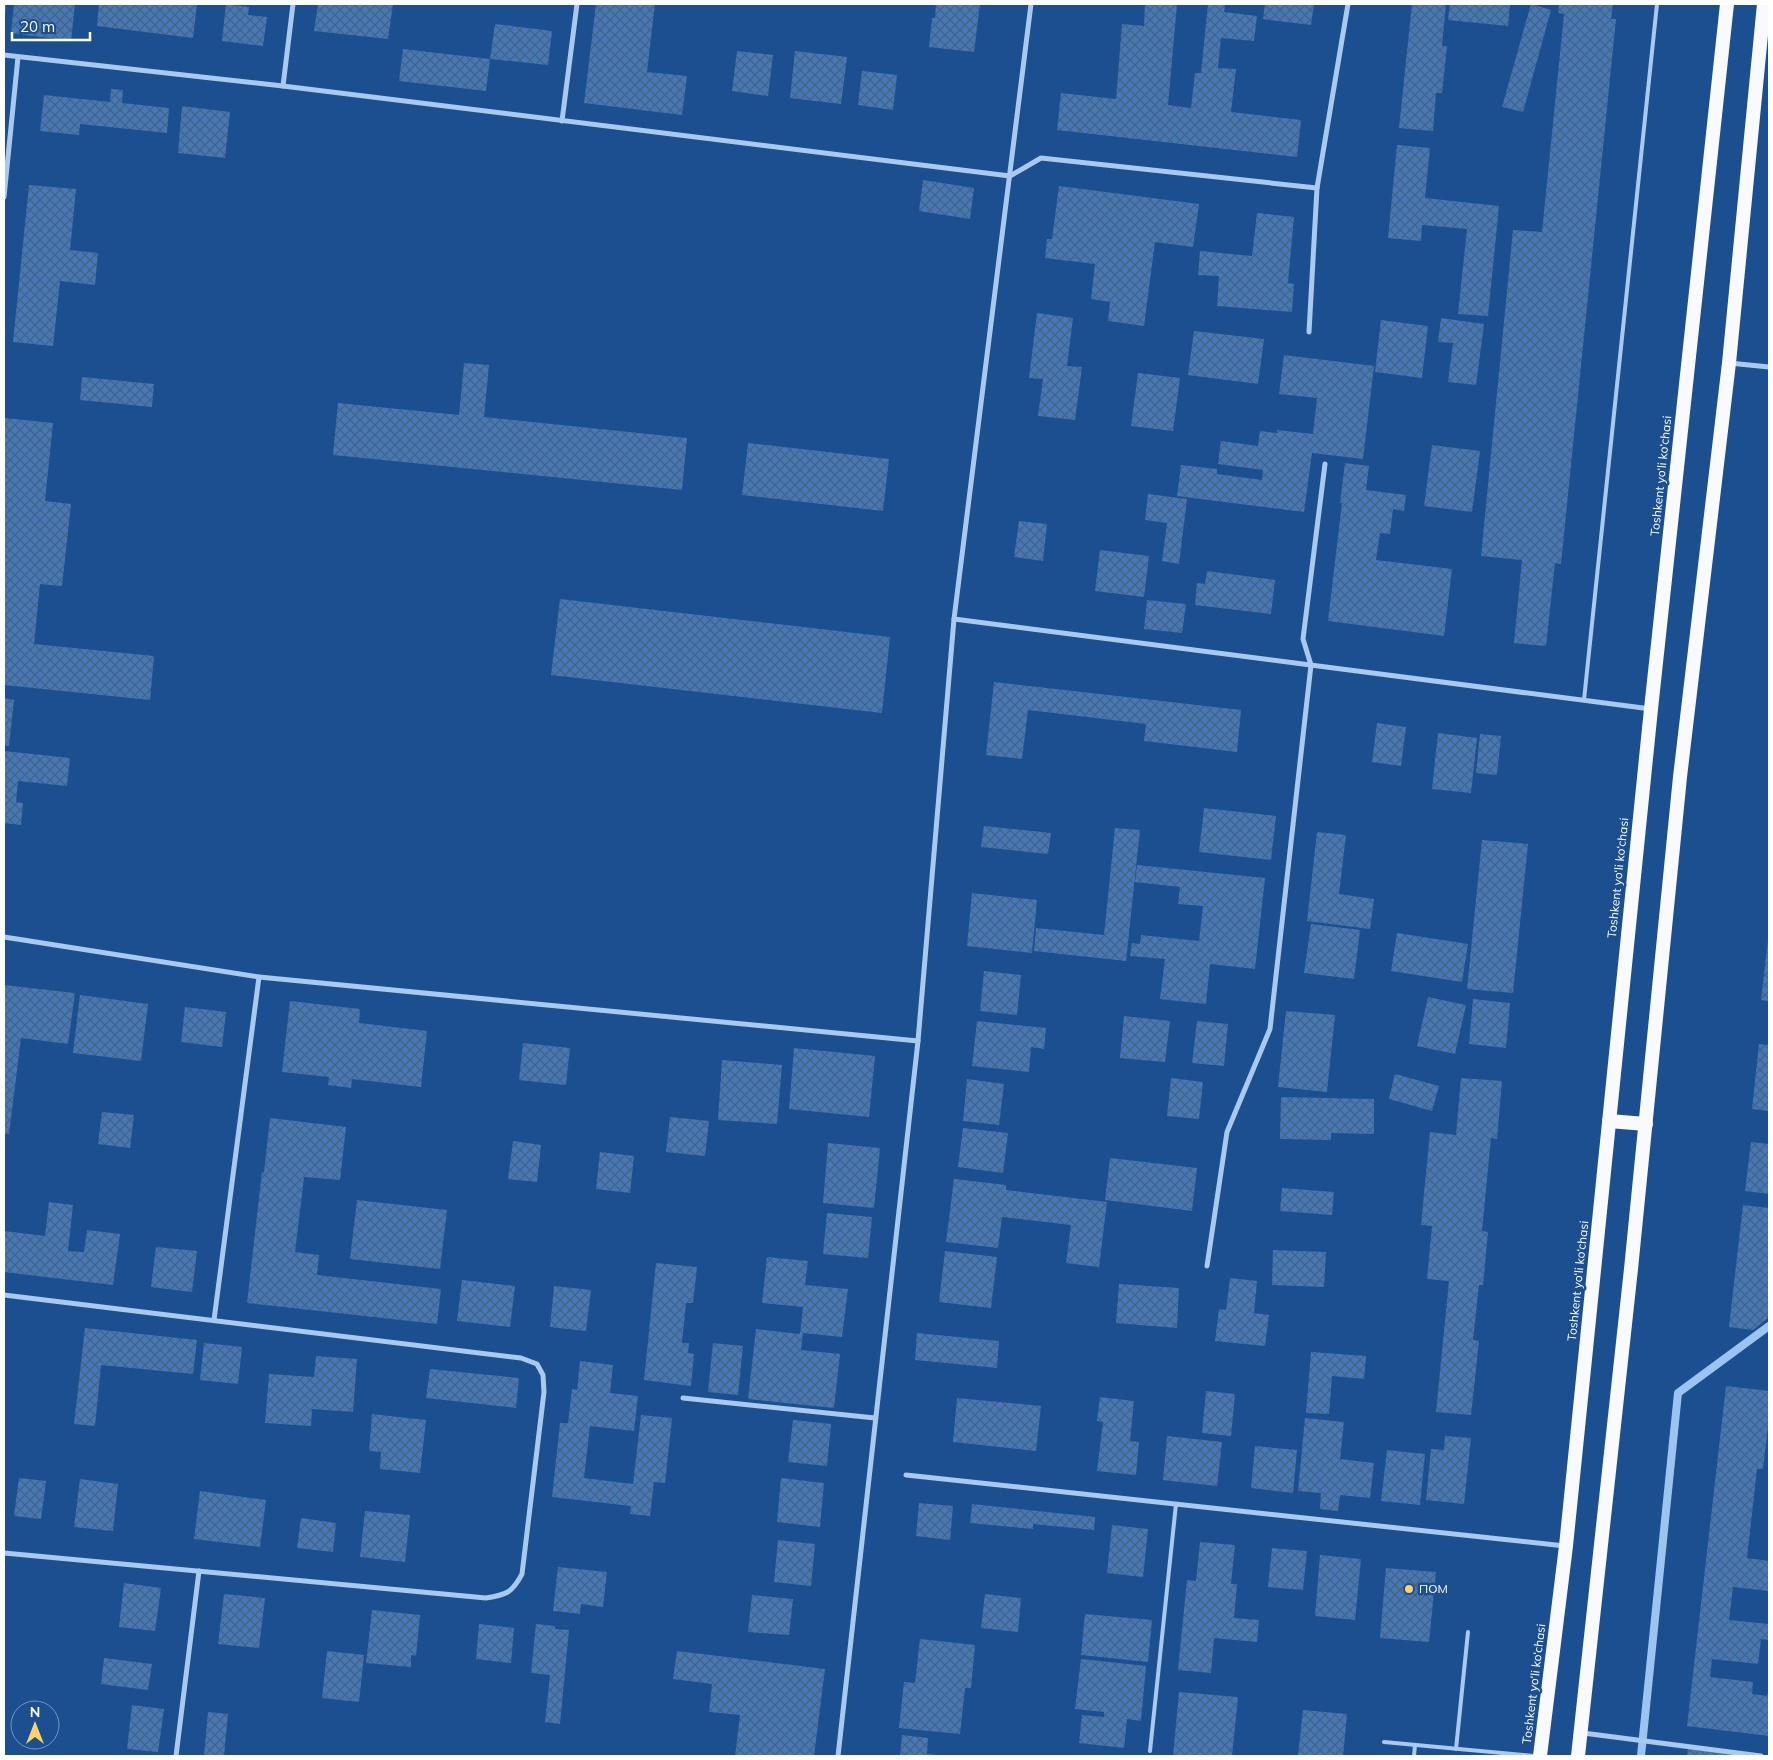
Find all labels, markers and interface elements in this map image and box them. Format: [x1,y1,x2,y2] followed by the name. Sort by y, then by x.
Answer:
[12,10,90,42] scale bar
[20,17,55,36] text: 20 m
[1647,415,1674,537] street label: Toshkent yo‘li ko‘chasi
[1604,817,1631,939] street label: Toshkent yo‘li ko‘chasi
[1564,1220,1591,1342] street label: Toshkent yo‘li ko‘chasi
[1419,1581,1448,1596] place label: ПОМ
[1403,1583,1415,1595] marker: ПОМ
[1519,1623,1548,1745] street label: Toshkent yo‘li ko‘chasi
[10,1700,60,1750] north arrow
[30,1703,40,1721] text: N

